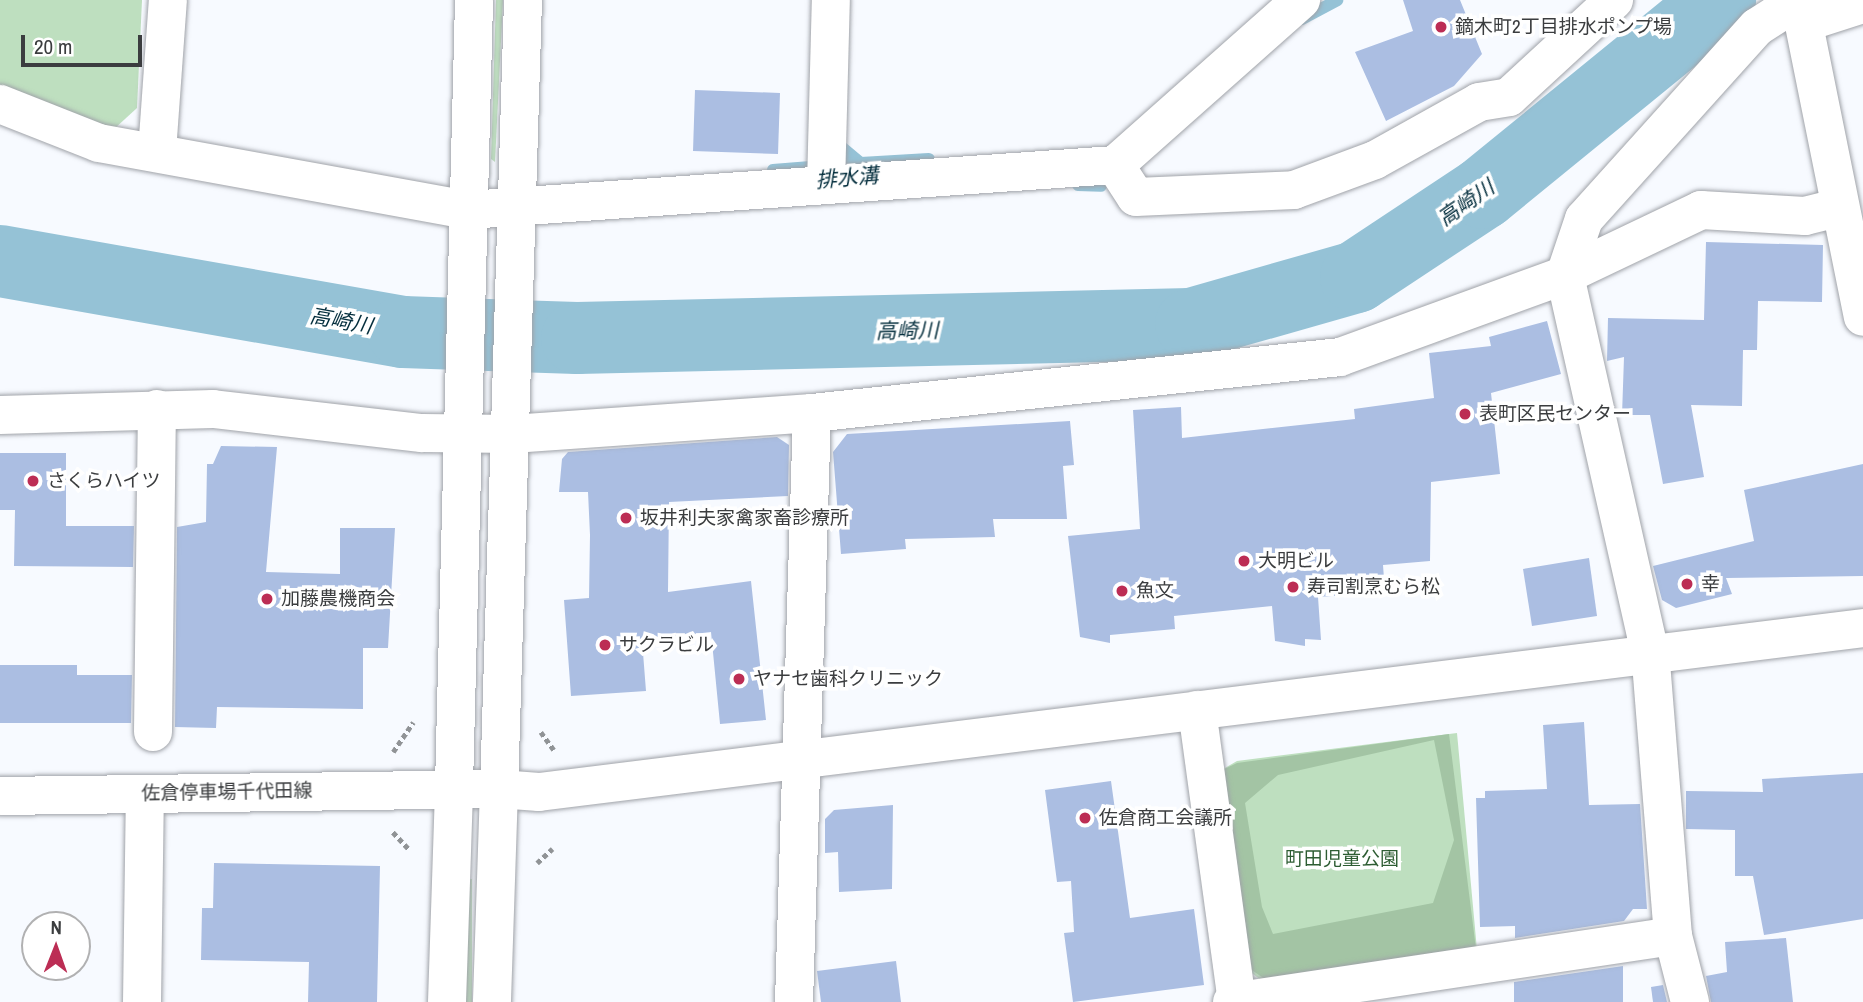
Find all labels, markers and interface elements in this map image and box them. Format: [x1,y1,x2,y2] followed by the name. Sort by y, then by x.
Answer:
[1455,16,1673,38] place label: 鏑木町2丁目排水ポンプ場
[1433,19,1449,35] marker: 鏑木町2丁目排水ポンプ場
[24,21,145,65] scale bar
[34,32,72,61] text: 20 m
[815,163,879,193] water label: 排水溝
[1433,175,1499,231] water label: 高崎川
[308,303,374,339] water label: 高崎川
[875,318,939,344] water label: 高崎川
[1479,403,1631,425] place label: 表町区民センター
[1457,406,1473,422] marker: 表町区民センター
[47,470,161,492] place label: さくらハイツ
[25,473,41,489] marker: さくらハイツ
[640,507,849,529] place label: 坂井利夫家禽家畜診療所
[618,510,634,526] marker: 坂井利夫家禽家畜診療所
[1258,550,1334,572] place label: 大明ビル
[1236,553,1252,569] marker: 大明ビル
[1701,573,1720,595] place label: 幸
[1307,576,1440,598] place label: 寿司割烹むら松
[1679,576,1695,592] marker: 幸
[1285,579,1301,595] marker: 寿司割烹むら松
[1136,580,1174,602] place label: 魚文
[1114,583,1130,599] marker: 魚文
[281,588,395,610] place label: 加藤農機商会
[259,591,275,607] marker: 加藤農機商会
[619,634,714,656] place label: サクラビル
[597,637,613,653] marker: サクラビル
[753,668,943,690] place label: ヤナセ歯科クリニック
[731,671,747,687] marker: ヤナセ歯科クリニック
[141,779,313,805] street label: 佐倉停車場千代田線
[1099,807,1232,829] place label: 佐倉商工会議所
[1077,810,1093,826] marker: 佐倉商工会議所
[1285,848,1399,870] park label: 町田児童公園
[21,911,91,981] north arrow
[50,914,62,940] text: N

